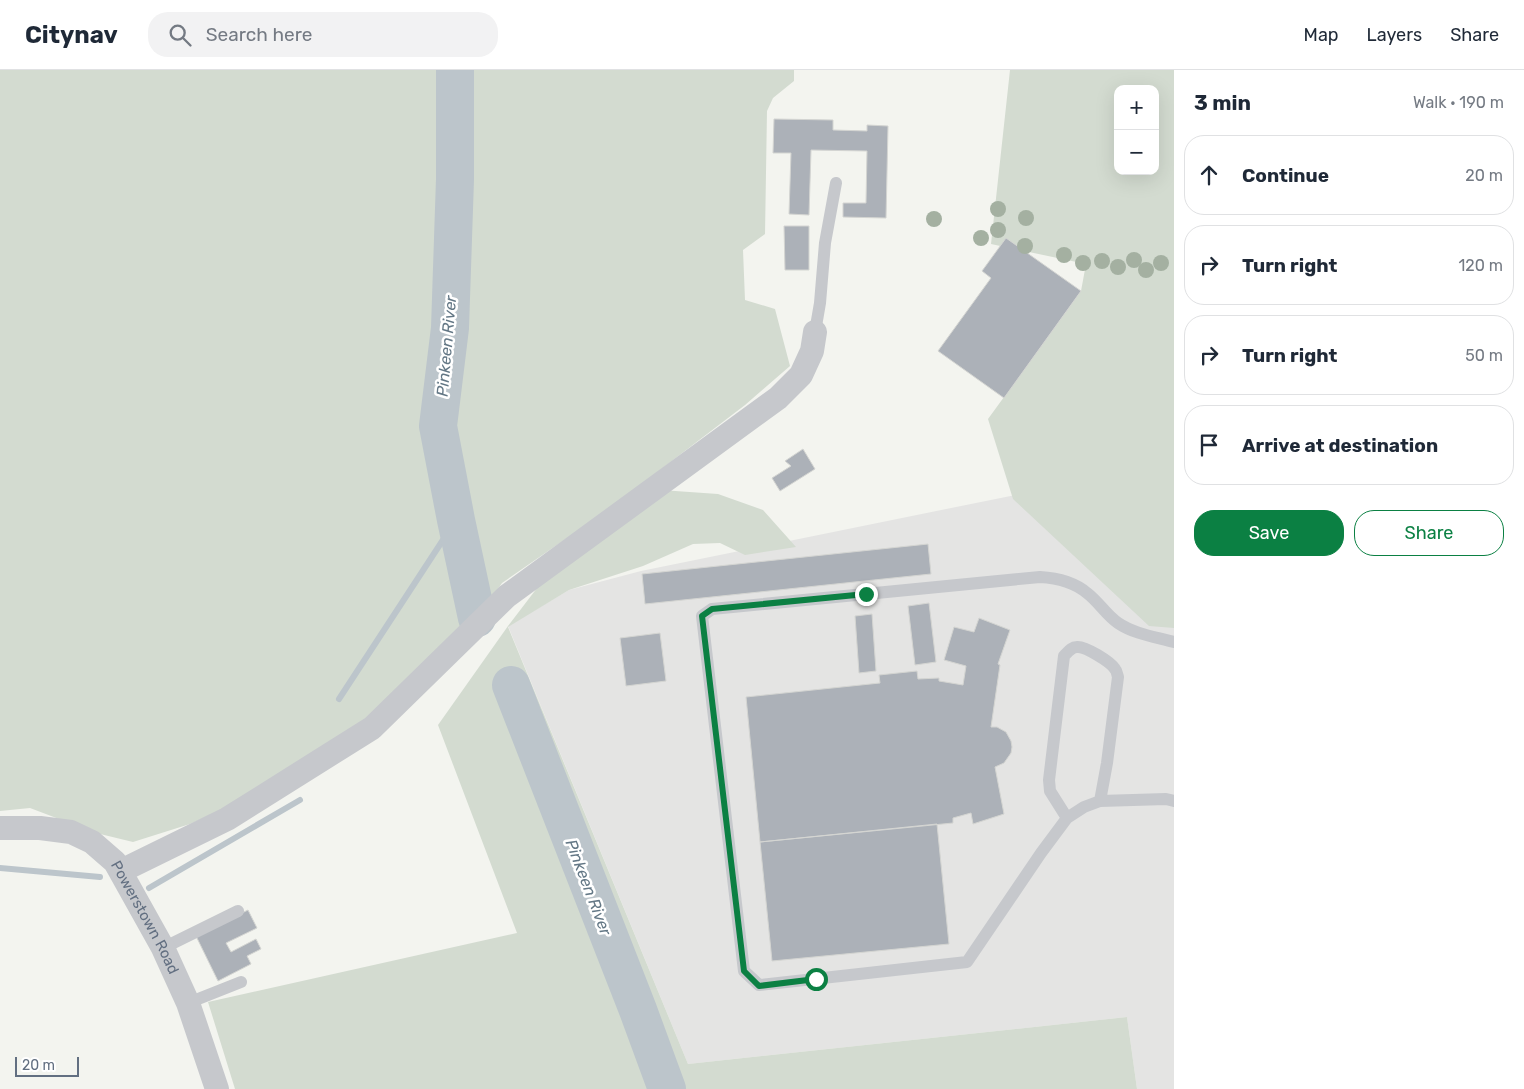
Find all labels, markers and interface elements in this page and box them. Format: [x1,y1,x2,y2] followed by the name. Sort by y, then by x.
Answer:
[148,12,498,57] search box
[25,21,118,49] text: Citynav
[166,21,194,49] icon: search
[206,23,312,46] text: Search here
[1304,24,1339,46] text: Map
[1367,24,1422,46] text: Layers
[1450,24,1499,46] text: Share
[1114,85,1159,175] map controls
[1114,85,1159,130] button: +
[1194,90,1251,115] text: 3 min
[1413,93,1504,112] text: Walk · 190 m
[1114,130,1159,175] button: −
[1195,161,1223,189] icon: ahead
[1242,164,1329,187] text: Continue
[1465,166,1503,185] text: 20 m
[1195,251,1223,279] icon: right
[1242,254,1337,277] text: Turn right
[1458,256,1503,275] text: 120 m
[433,294,460,397] water label: Pinkeen River
[1195,341,1223,369] icon: right
[1242,344,1337,367] text: Turn right
[1465,346,1503,365] text: 50 m
[1195,431,1223,459] icon: arrive
[1242,434,1438,457] text: Arrive at destination
[1194,510,1344,556] button: Save
[1354,510,1504,556] button: Share
[855,583,878,606] route end
[562,837,616,939] water label: Pinkeen River
[107,858,183,977] street label: Powerstown Road
[805,968,828,991] route start
[15,1054,79,1077] scale bar
[22,1057,55,1074] text: 20 m

